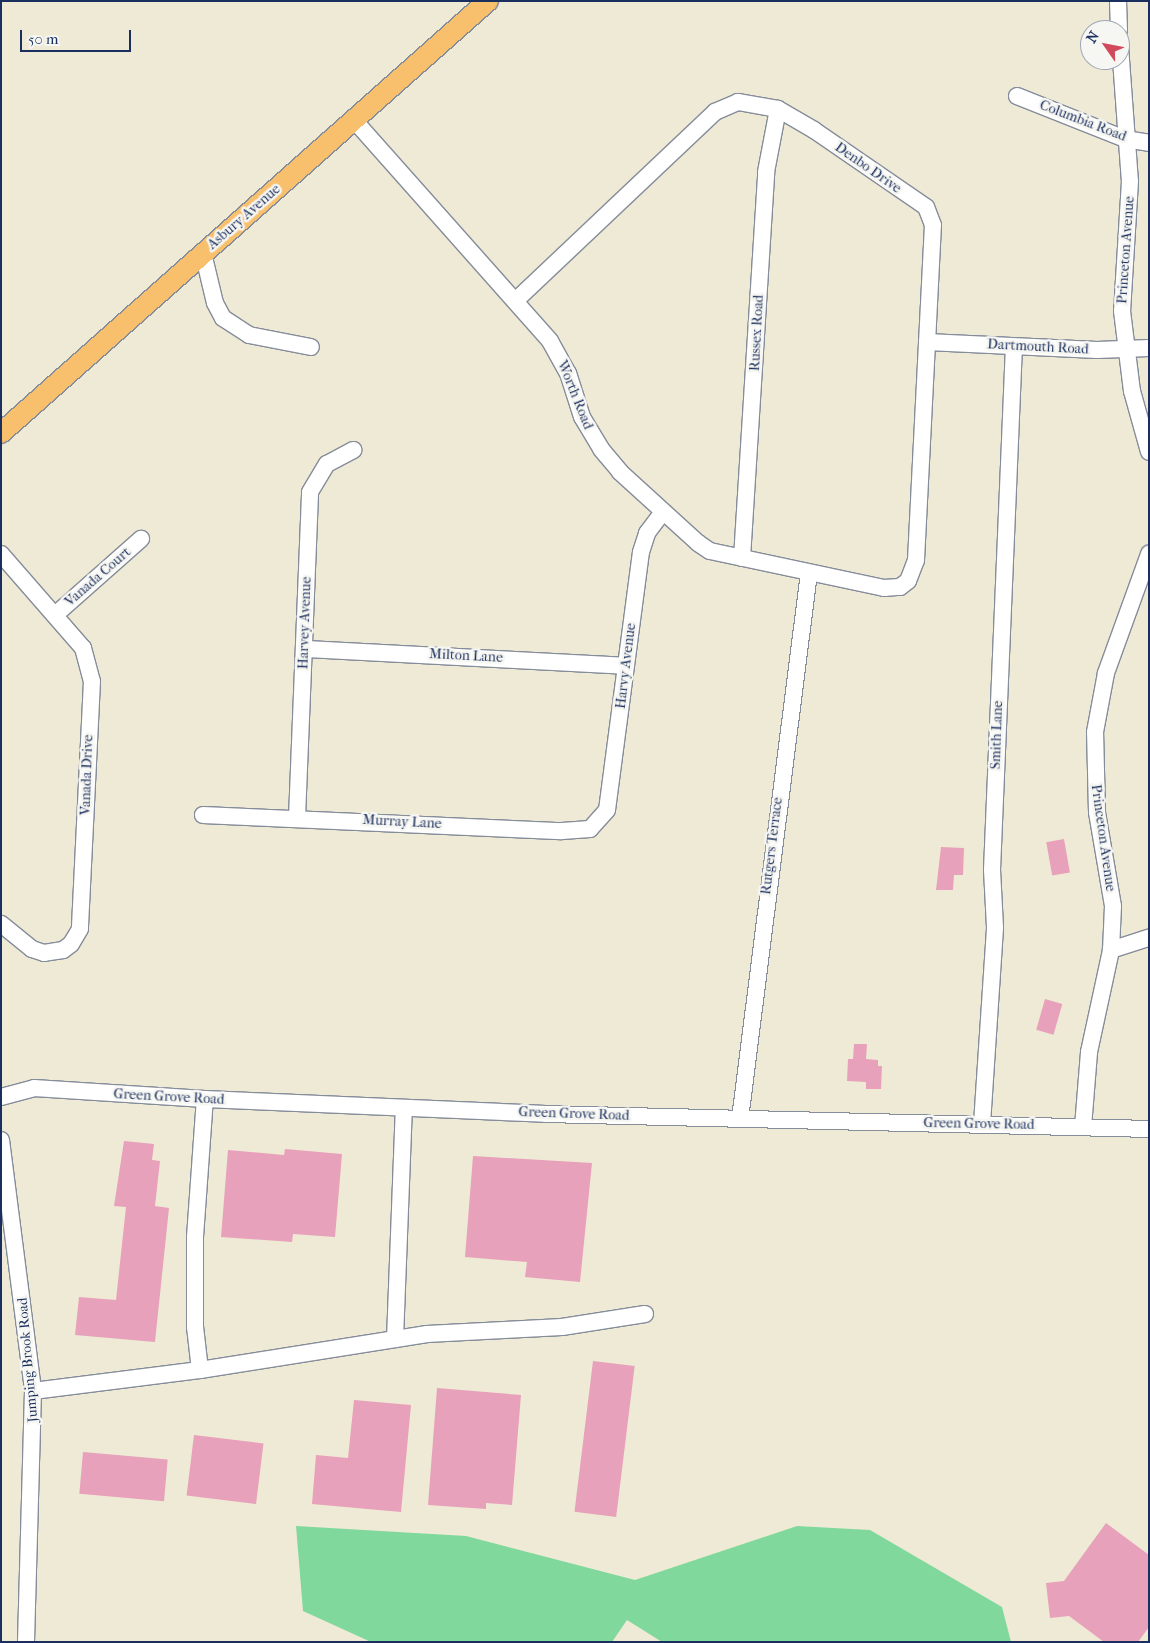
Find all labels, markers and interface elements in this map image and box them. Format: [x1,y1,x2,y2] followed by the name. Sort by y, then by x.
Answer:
[22,20,134,52] scale bar
[1080,20,1130,70] north arrow
[1083,28,1103,46] text: N
[28,30,58,48] text: 50 m
[1037,97,1129,145] street label: Columbia Road
[832,139,904,197] street label: Denbo Drive
[204,181,284,253] street label: Asbury Avenue
[1114,196,1138,304] street label: Princeton Avenue
[747,294,767,372] street label: Russex Road
[987,336,1089,358] street label: Dartmouth Road
[554,358,596,432] street label: Worth Road
[62,544,134,610] street label: Vanada Court
[295,576,315,670] street label: Harvey Avenue
[612,622,640,710] street label: Harvy Avenue
[429,646,503,666] street label: Milton Lane
[987,700,1007,770] street label: Smith Lane
[77,734,97,816] street label: Vanada Drive
[1087,783,1119,893] street label: Princeton Avenue
[758,796,786,896] street label: Rutgers Terrace
[362,812,442,832] street label: Murray Lane
[113,1086,225,1108] street label: Green Grove Road
[518,1104,630,1124] street label: Green Grove Road
[923,1115,1035,1133] street label: Green Grove Road
[14,1297,42,1423] street label: Jumping Brook Road

